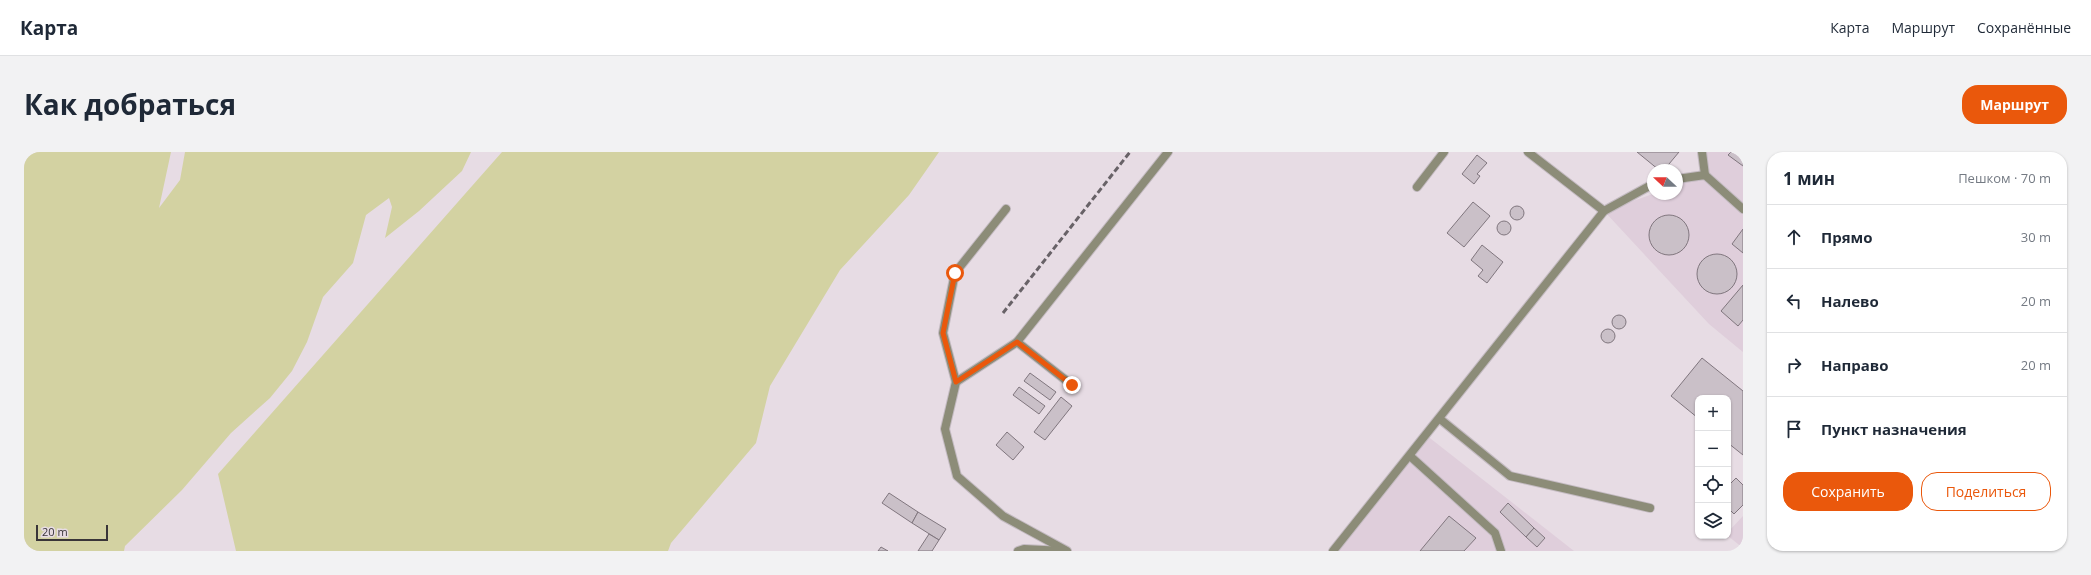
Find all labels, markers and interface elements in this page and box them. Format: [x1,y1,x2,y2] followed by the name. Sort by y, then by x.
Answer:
[20,15,78,41] text: Карта
[1830,18,1869,37] text: Карта
[1891,18,1955,37] text: Маршрут
[1977,18,2071,37] text: Сохранённые
[24,85,236,123] text: Как добраться
[1962,85,2067,124] button: Маршрут
[1647,164,1683,200] north arrow
[1783,167,1835,190] text: 1 мин
[1958,169,2051,187] text: Пешком · 70 m
[1783,226,1805,248] icon: ahead
[1821,227,1873,247] text: Прямо
[2021,228,2051,246] text: 30 m
[946,264,964,282] route start
[1783,290,1805,312] icon: left
[1821,291,1879,311] text: Налево
[2021,292,2051,310] text: 20 m
[1783,354,1805,376] icon: right
[1821,355,1889,375] text: Направо
[2021,356,2051,374] text: 20 m
[1063,376,1081,394] route end
[1695,395,1731,539] map controls
[1695,395,1731,431] button: +
[1783,418,1805,440] icon: arrive
[1821,419,1967,439] text: Пункт назначения
[1695,431,1731,467] button: −
[1695,467,1731,503] button: locate
[1783,472,1913,511] button: Сохранить
[1921,472,2051,511] button: Поделиться
[1695,503,1731,539] button: layers
[36,523,108,542] scale bar
[42,524,68,539] text: 20 m

